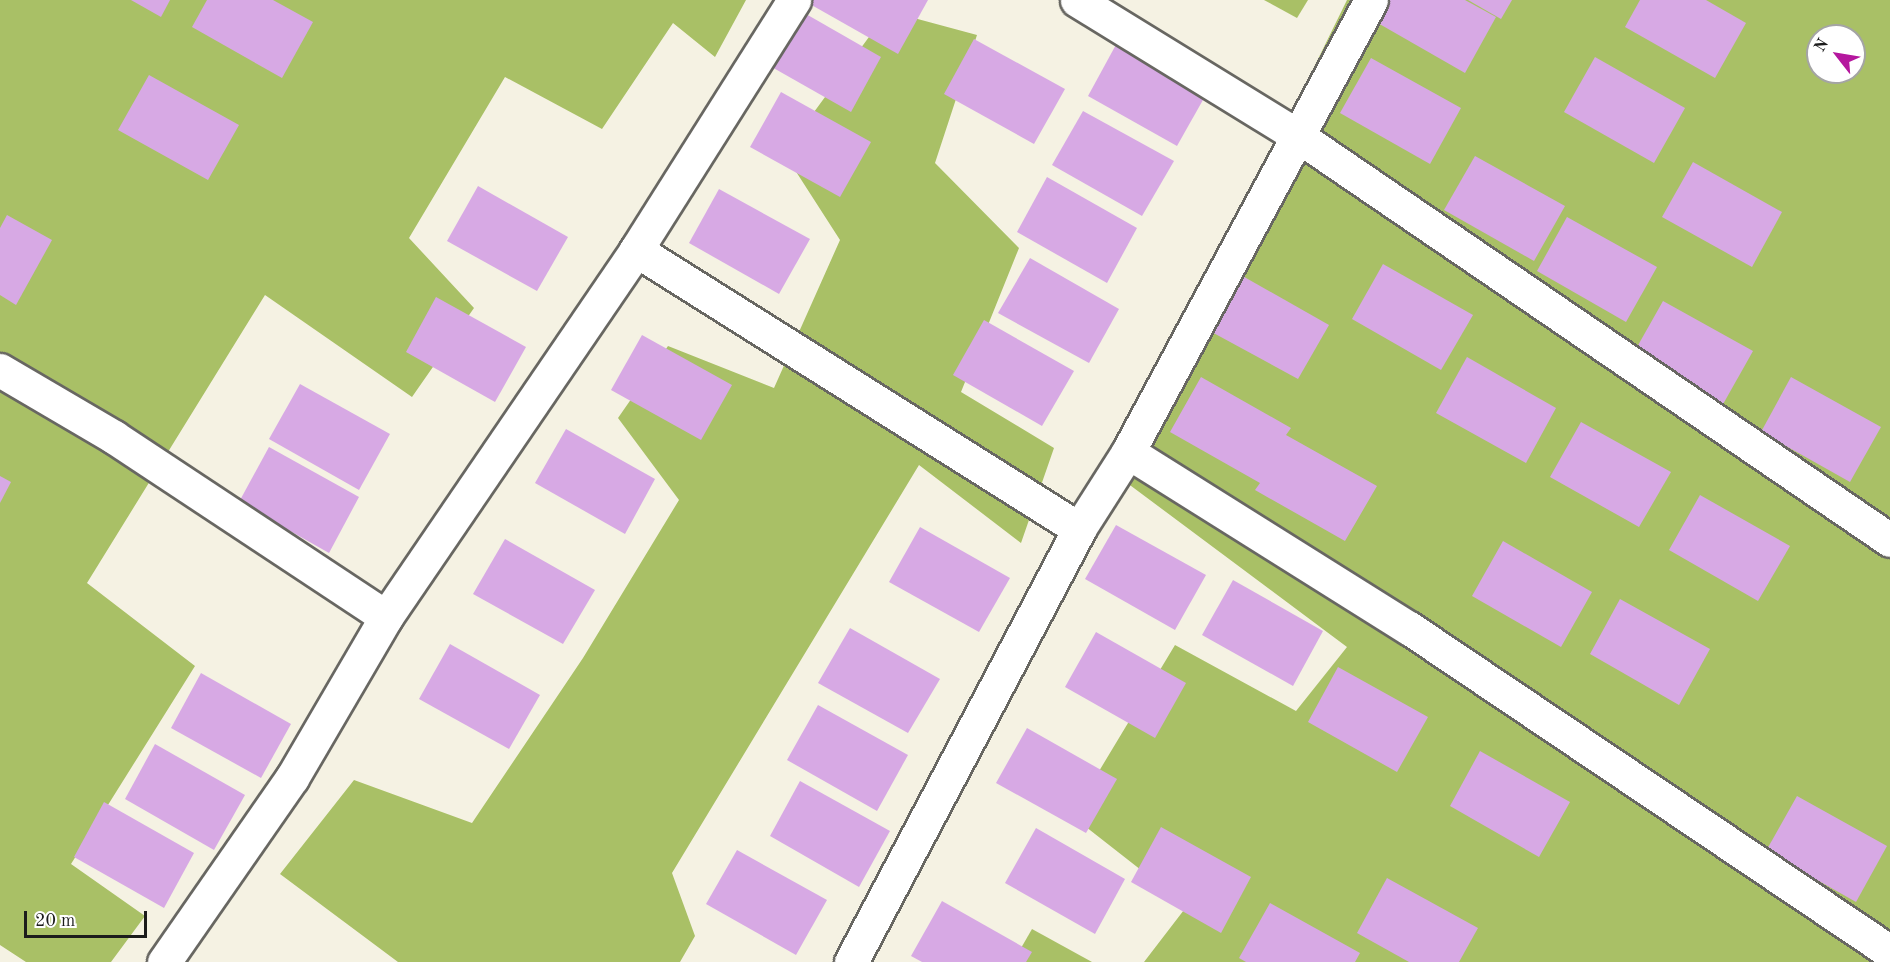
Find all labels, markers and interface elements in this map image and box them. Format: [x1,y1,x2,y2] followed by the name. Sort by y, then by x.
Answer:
[1806,24,1866,84] north arrow
[1812,36,1832,55] text: N
[27,899,150,937] scale bar
[35,912,75,930] text: 20 m

